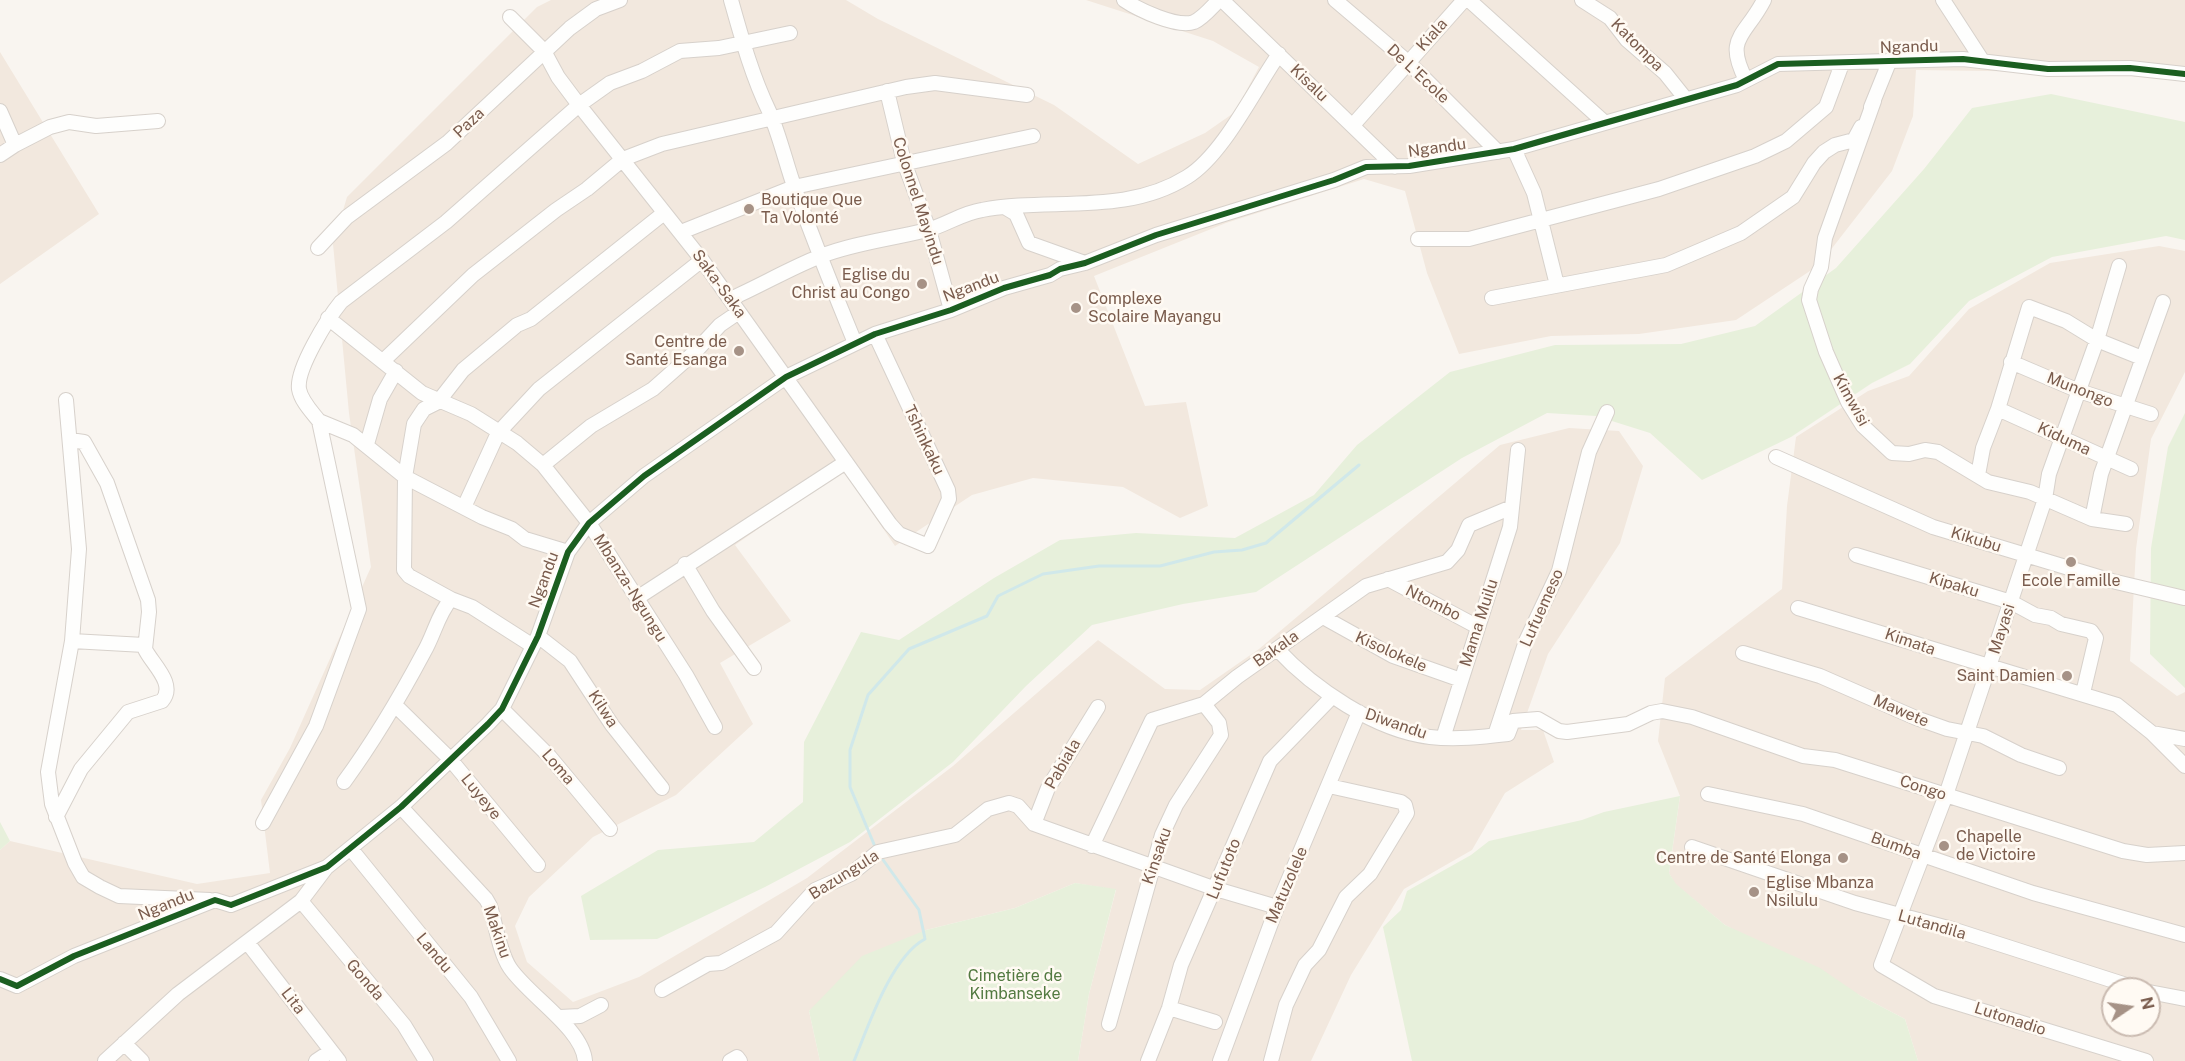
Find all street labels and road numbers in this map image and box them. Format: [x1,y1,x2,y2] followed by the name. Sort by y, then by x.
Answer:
[1412,15,1452,55] street label: Kiala
[1607,15,1667,75] street label: Katompa
[1879,36,1939,58] street label: Ngandu
[1383,40,1453,108] street label: De L'Ecole
[1286,60,1332,106] street label: Kisalu
[449,104,489,142] street label: Paza
[1407,134,1467,162] street label: Ngandu
[888,135,948,267] street label: Colonnel Mayindu
[688,246,750,322] street label: Saka-Saka
[940,268,1002,306] street label: Ngandu
[2044,369,2116,411] street label: Munongo
[1829,370,1873,430] street label: Kimwisi
[899,402,949,478] street label: Tshinkaku
[2034,418,2094,460] street label: Kiduma
[1948,523,2004,557] street label: Kikubu
[589,530,671,646] street label: Mbanza-Ngungu
[525,549,563,611] street label: Ngandu
[1516,566,1568,650] street label: Lufuemeso
[1927,568,1981,602] street label: Kipaku
[1456,577,1502,669] street label: Mama Muilu
[1402,581,1464,625] street label: Ntombo
[1985,601,2019,657] street label: Mayasi
[1882,624,1938,660] street label: Kimata
[1250,627,1302,671] street label: Bakala
[1352,628,1430,676] street label: Kisolokele
[584,687,622,731] street label: Kilwa
[1870,691,1932,731] street label: Mawete
[1362,704,1430,744] street label: Diwandu
[1041,735,1085,793] street label: Pabiala
[537,745,579,789] street label: Loma
[457,770,505,824] street label: Luyeye
[1897,771,1949,805] street label: Congo
[1138,825,1176,887] street label: Kinsaku
[1868,828,1924,864] street label: Bumba
[1203,836,1245,902] street label: Lufutoto
[1262,844,1312,926] street label: Matuzolele
[806,846,882,904] street label: Bazungula
[135,885,197,925] street label: Ngandu
[479,903,515,961] street label: Makinu
[1896,906,1968,944] street label: Lutandila
[412,929,456,977] street label: Landu
[342,955,388,1005] street label: Gonda
[277,984,309,1018] street label: Lita
[1972,998,2048,1040] street label: Lutonadio

